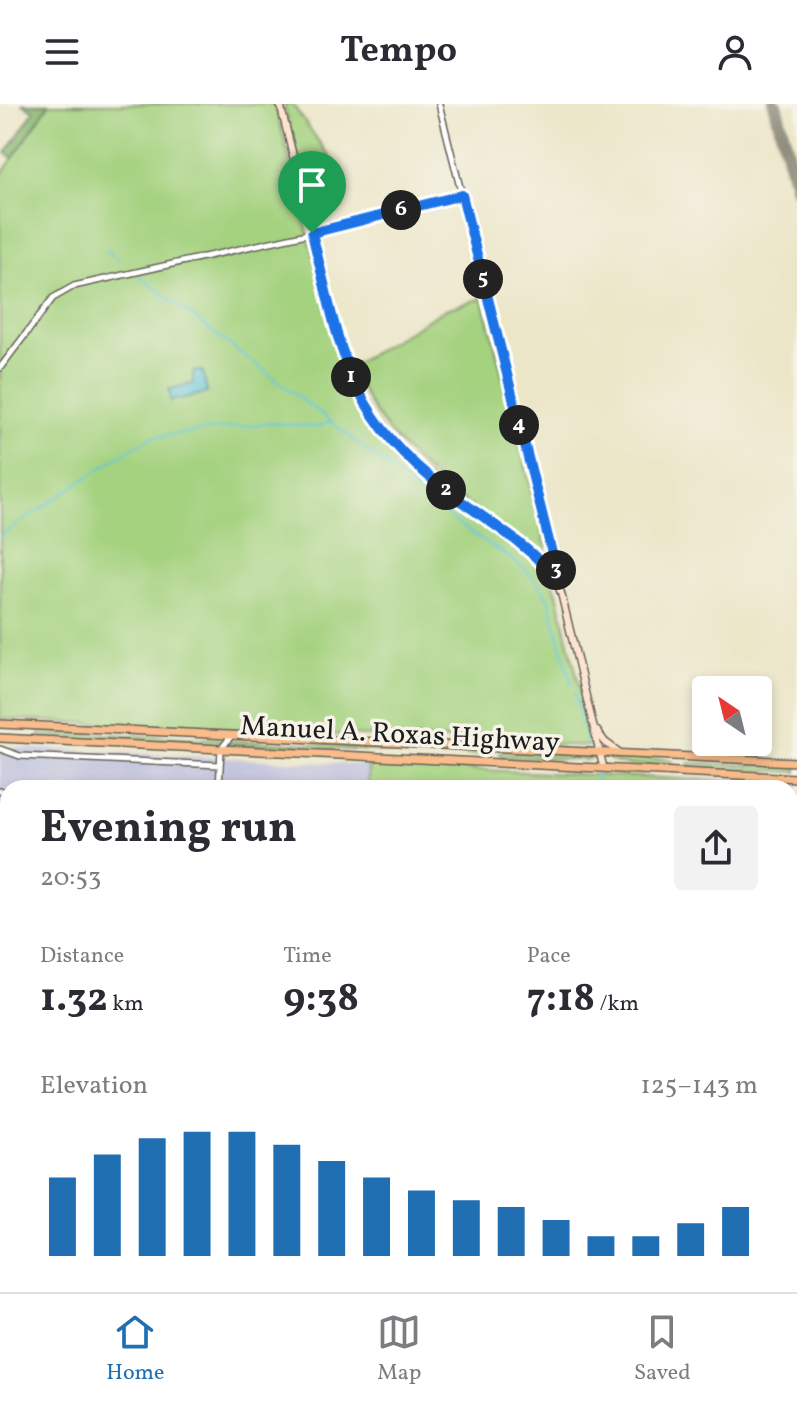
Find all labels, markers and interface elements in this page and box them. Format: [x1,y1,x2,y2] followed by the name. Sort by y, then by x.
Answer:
[340,27,457,77] text: Tempo
[40,30,84,74] icon: menu
[713,30,757,74] icon: person
[278,151,346,233] pin
[290,163,334,207] icon: arrive
[381,190,421,230] pin: 6
[395,194,407,225] text: 6
[463,259,503,299] pin: 5
[478,263,488,294] text: 5
[331,357,371,397] pin: 1
[347,361,355,392] text: 1
[499,405,539,445] pin: 4
[512,409,526,440] text: 4
[426,470,466,510] pin: 2
[440,474,452,505] text: 2
[536,550,576,590] pin: 3
[550,554,562,585] text: 3
[692,676,772,756] north arrow
[692,676,772,756] map controls
[239,707,561,763] street label: Manuel A. Roxas Highway
[40,799,297,860] text: Evening run
[674,806,758,890] button: share
[40,860,101,896] text: 20:53
[40,941,124,972] text: Distance
[283,941,332,972] text: Time
[527,941,571,972] text: Pace
[40,972,108,1028] text: 1.32
[283,972,359,1028] text: 9:38
[527,972,595,1028] text: 7:18
[108,989,144,1020] text: km
[595,989,639,1020] text: /km
[40,1068,148,1104] text: Elevation
[641,1068,758,1104] text: 125–143 m
[106,1310,165,1389] tab: Home
[377,1310,421,1389] tab: Map
[634,1310,691,1389] tab: Saved

